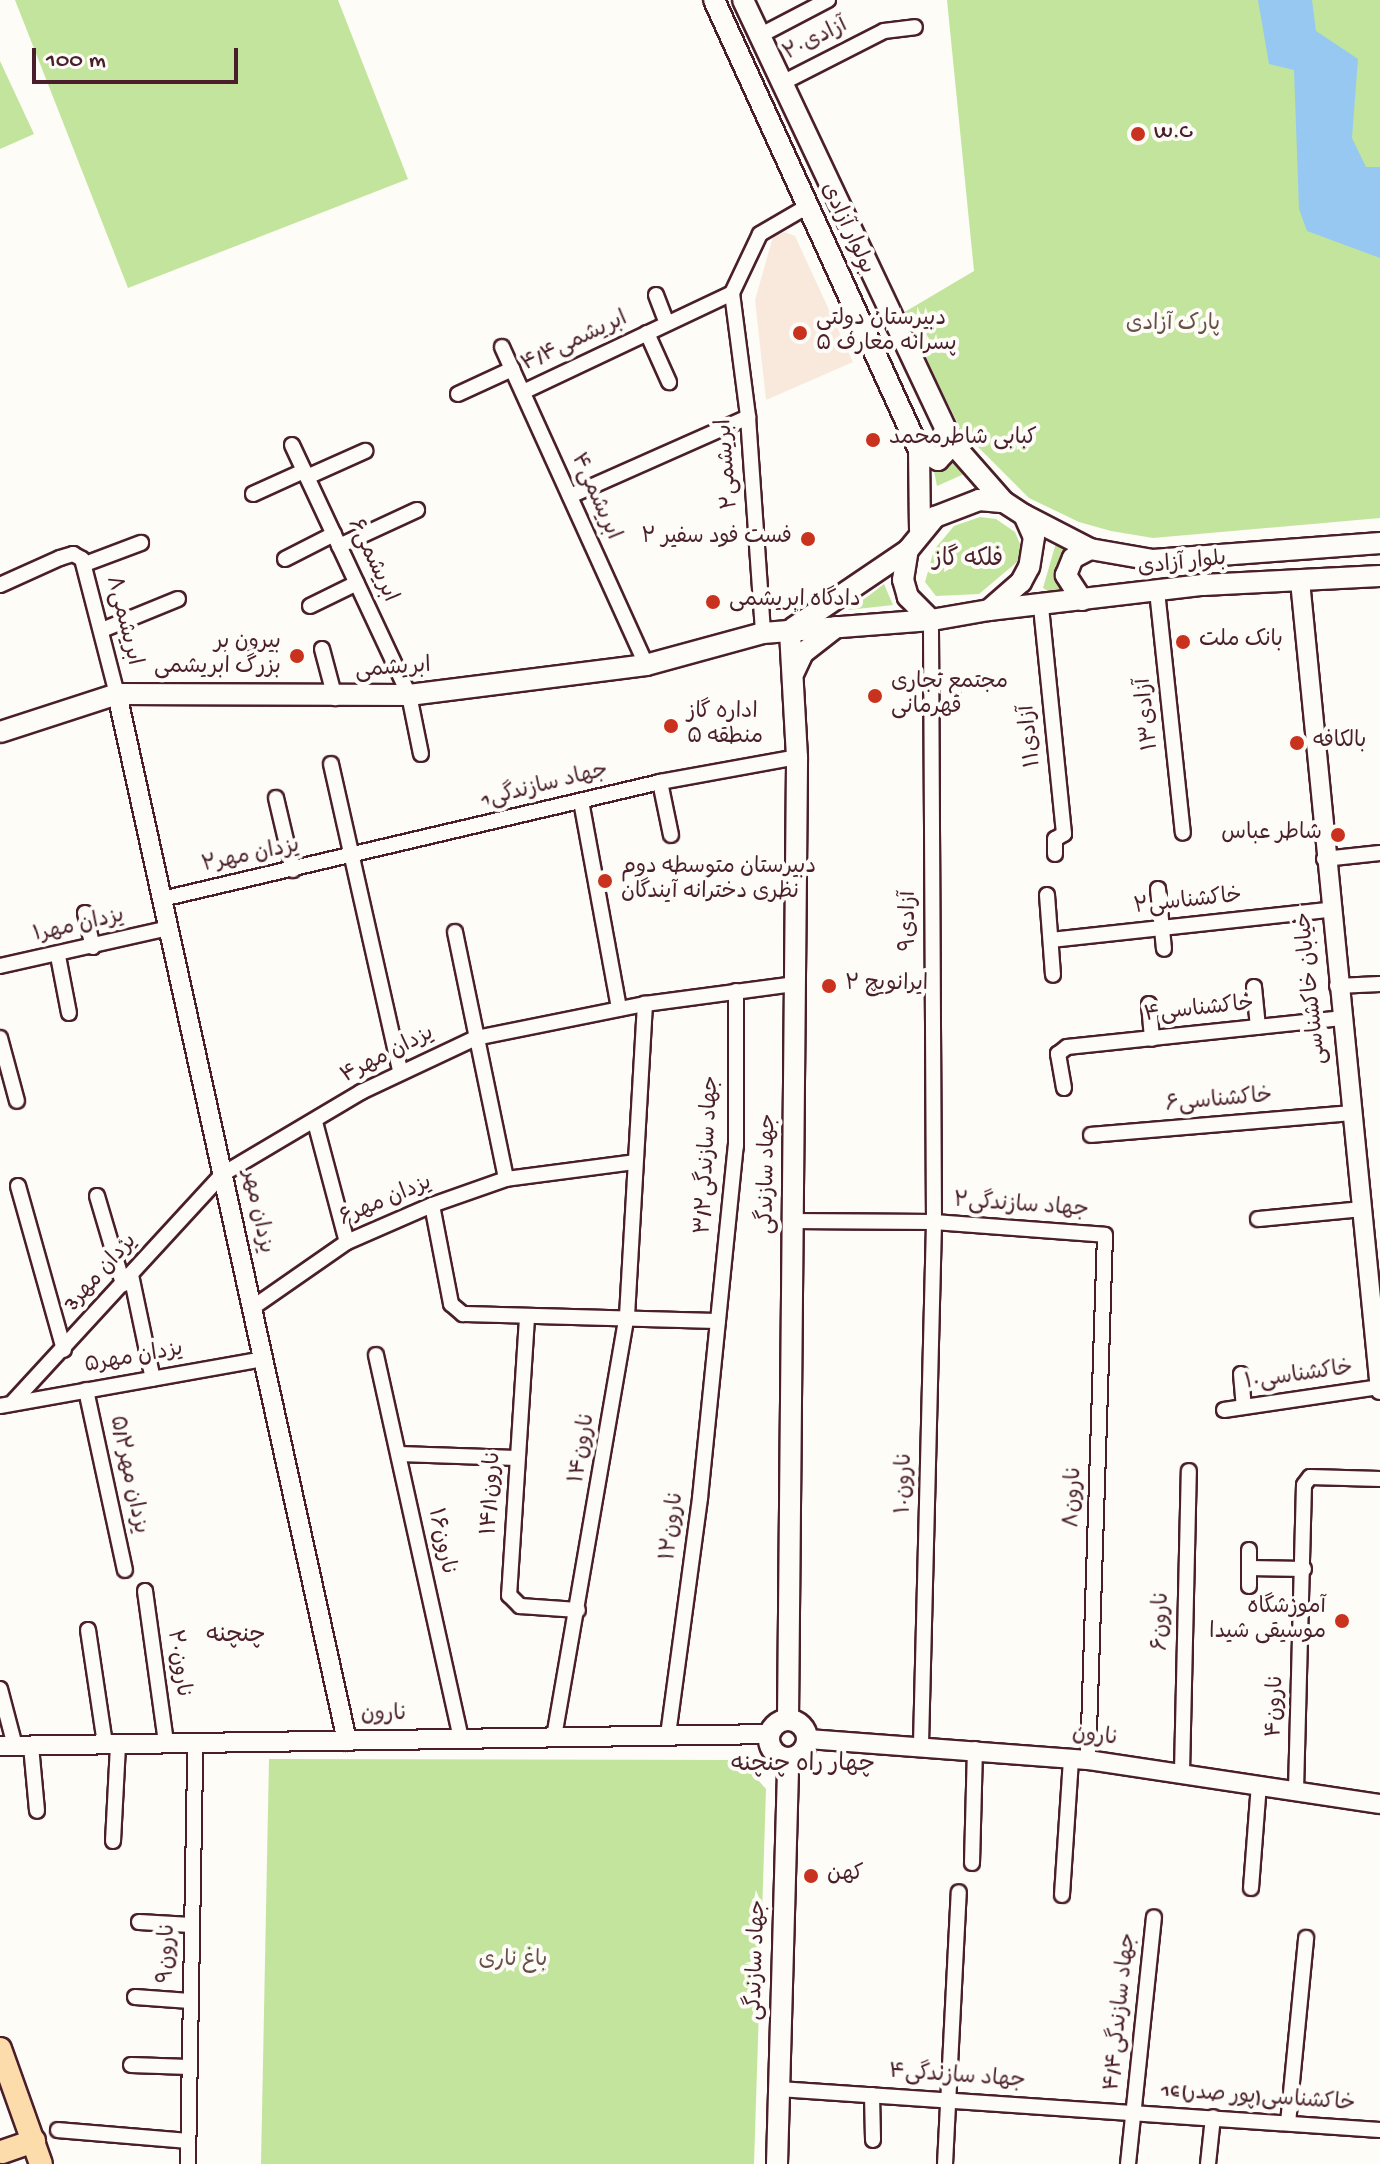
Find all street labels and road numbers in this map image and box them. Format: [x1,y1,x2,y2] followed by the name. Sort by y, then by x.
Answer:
[779,14,853,68] street label: آزادی۲۰
[813,179,879,279] street label: بولوار آزادی
[518,307,632,379] street label: ابریشمی۴/۴
[713,418,745,510] street label: ابریشمی۲
[563,449,625,545] street label: ابریشمی۴
[340,515,402,607] street label: ابریشمی۶
[1136,547,1228,583] street label: بلوار آزادی
[98,574,146,668] street label: ابریشمی۸
[354,654,432,686] street label: ابریشمی
[1132,677,1166,751] street label: آزادی۱۳
[1016,704,1048,768] street label: آزادی۱۱
[479,759,611,815] street label: 1جهاد سازندگی
[200,834,302,880] street label: یزدان مهر۲
[1133,884,1243,922] street label: خاکشناسی۲
[898,891,924,951] street label: آزادی۹
[31,904,127,950] street label: یزدان مهر۱
[1292,910,1334,1066] street label: خیابان خاکشناسی
[1143,992,1255,1030] street label: خاکشناسی۴
[337,1021,439,1091] street label: یزدان مهر۴
[692,1075,726,1235] street label: ۳/۲جهاد سازندگی
[1165,1084,1273,1120] street label: خاکشناسی۶
[755,1113,783,1235] street label: جهاد سازندگی
[234,1168,278,1256] street label: یزدان مهر
[336,1171,436,1233] street label: یزدان مهر۶
[952,1189,1090,1225] street label: ۲جهاد سازندگی
[60,1230,144,1318] street label: 3یزدان مهر
[83,1337,185,1381] street label: یزدان مهر۵
[1243,1356,1355,1398] street label: خاکشناسی۱۰
[565,1411,603,1485] street label: نارون۱۴
[102,1414,152,1536] street label: ۵/۲یزدان مهر
[478,1450,508,1536] street label: ۱۴/۱نارون
[892,1452,920,1514] street label: نارون۱۰
[1061,1466,1089,1528] street label: نارون۸
[657,1490,691,1562] street label: نارون۱۲
[420,1506,460,1578] street label: نارون۱۶
[1149,1591,1177,1651] street label: نارون۶
[159,1628,195,1700] street label: نارون۲۰
[1263,1674,1291,1738] street label: نارون۴
[361,1702,407,1730] street label: نارون
[1071,1722,1119,1754] street label: نارون
[743,1899,773,2021] street label: جهاد سازندگی
[155,1923,183,1983] street label: نارون۹
[1101,1932,1143,2092] street label: ۴/۴جهاد سازندگی
[888,2060,1026,2096] street label: جهاد سازندگی۴
[1160,2079,1356,2119] street label: 16خاکشناسی(پور صدر)

